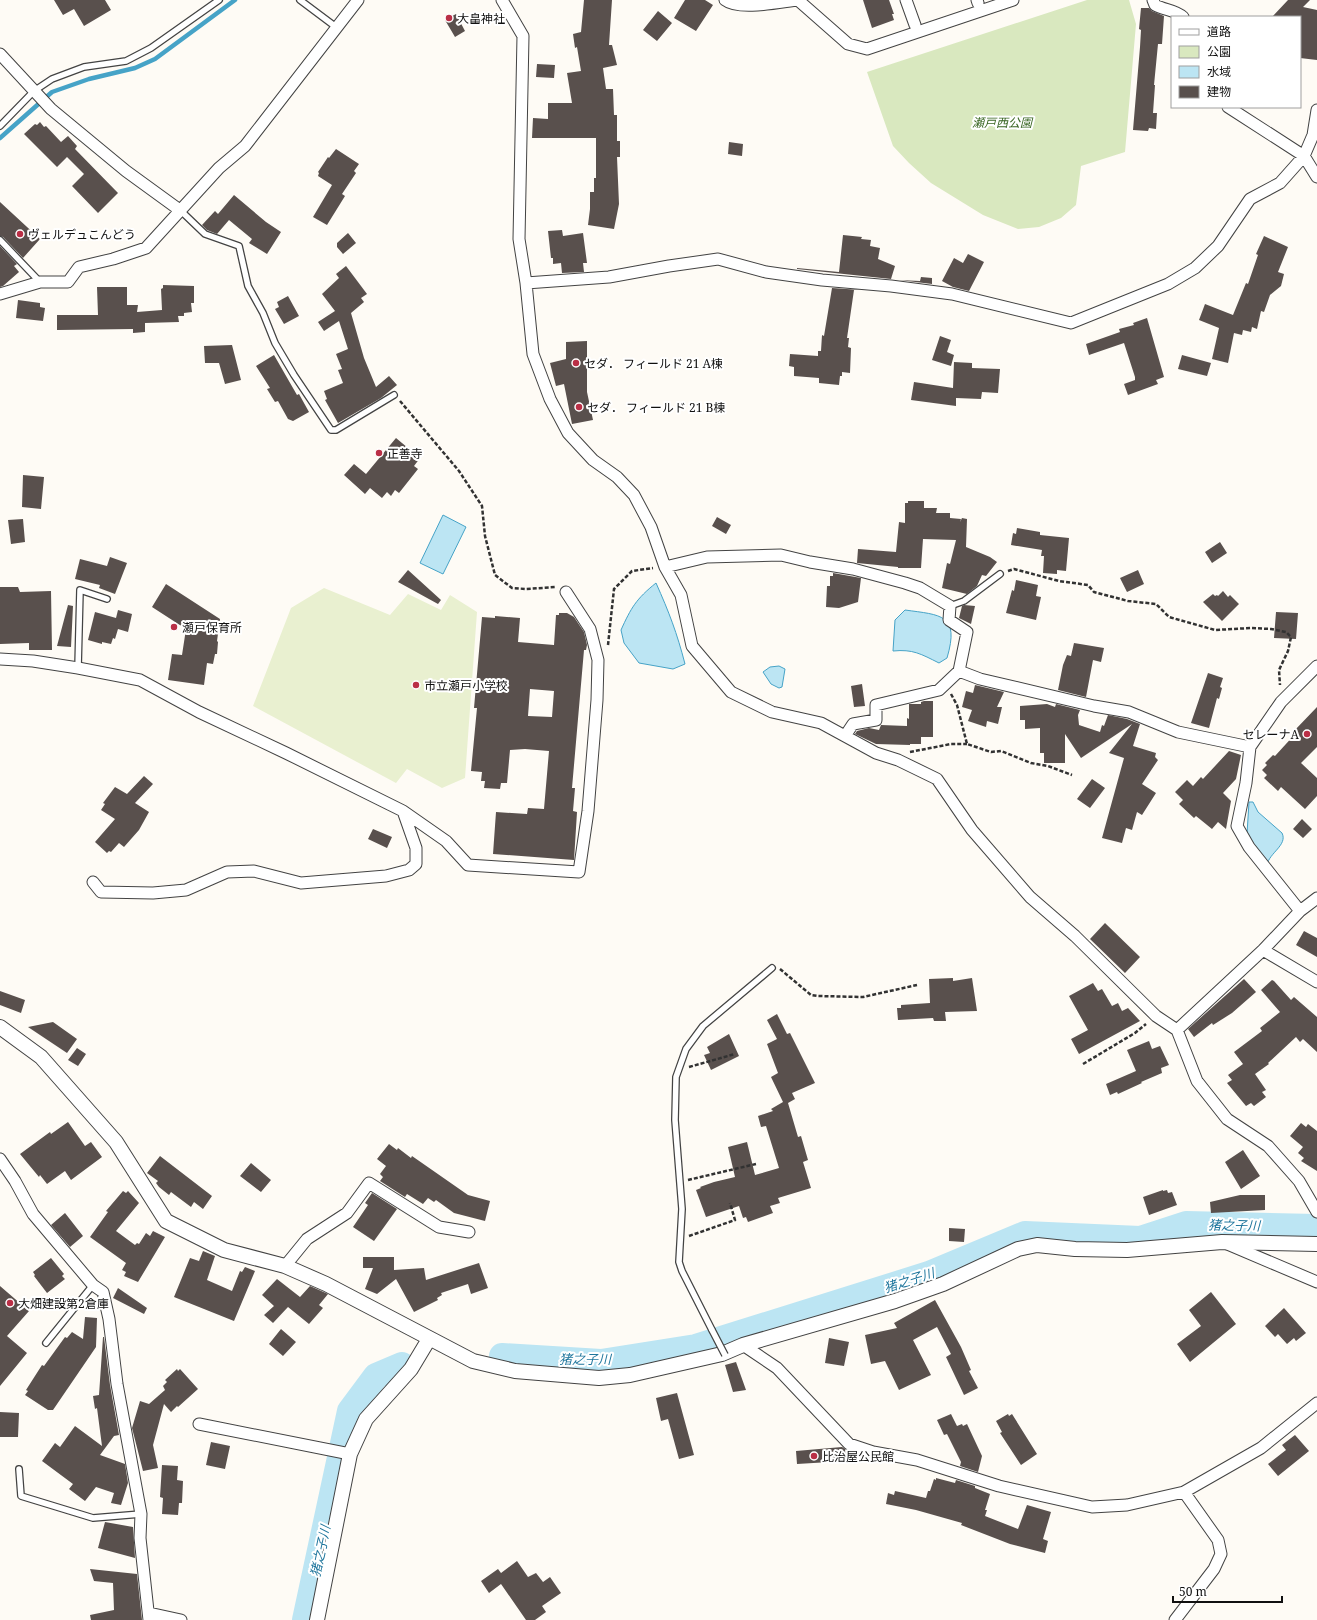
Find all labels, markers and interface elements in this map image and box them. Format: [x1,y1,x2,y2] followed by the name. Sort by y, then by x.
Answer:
[457,10,505,27] place label: 大畠神社
[444,13,454,23] marker: 大畠神社
[1171,16,1301,108] legend
[1207,23,1231,40] text: 道路
[1207,43,1231,60] text: 公園
[1207,63,1231,80] text: 水域
[1207,83,1231,100] text: 建物
[972,114,1034,131] park label: 瀬戸西公園
[28,226,136,243] place label: ヴェルデュこんどう
[15,229,25,239] marker: ヴェルデュこんどう
[584,355,723,372] place label: セダ． フィールド 21 A棟
[571,358,581,368] marker: セダ． フィールド 21 A棟
[587,399,725,416] place label: セダ． フィールド 21 B棟
[574,402,584,412] marker: セダ． フィールド 21 B棟
[387,445,423,462] place label: 正善寺
[374,448,384,458] marker: 正善寺
[182,619,242,636] place label: 瀬戸保育所
[169,622,179,632] marker: 瀬戸保育所
[424,677,508,694] place label: 市立瀬戸小学校
[411,680,421,690] marker: 市立瀬戸小学校
[1243,726,1300,743] place label: セレーナA
[1302,729,1312,739] marker: セレーナA
[1208,1216,1262,1234] water label: 猪之子川
[881,1263,938,1297] water label: 猪之子川
[18,1295,109,1312] place label: 大畑建設第2倉庫
[5,1298,15,1308] marker: 大畑建設第2倉庫
[559,1350,613,1368] water label: 猪之子川
[822,1448,894,1465] place label: 比治屋公民館
[809,1451,819,1461] marker: 比治屋公民館
[306,1522,335,1578] water label: 猪之子川
[1173,1578,1282,1604] scale bar
[1179,1583,1207,1600] text: 50 m

